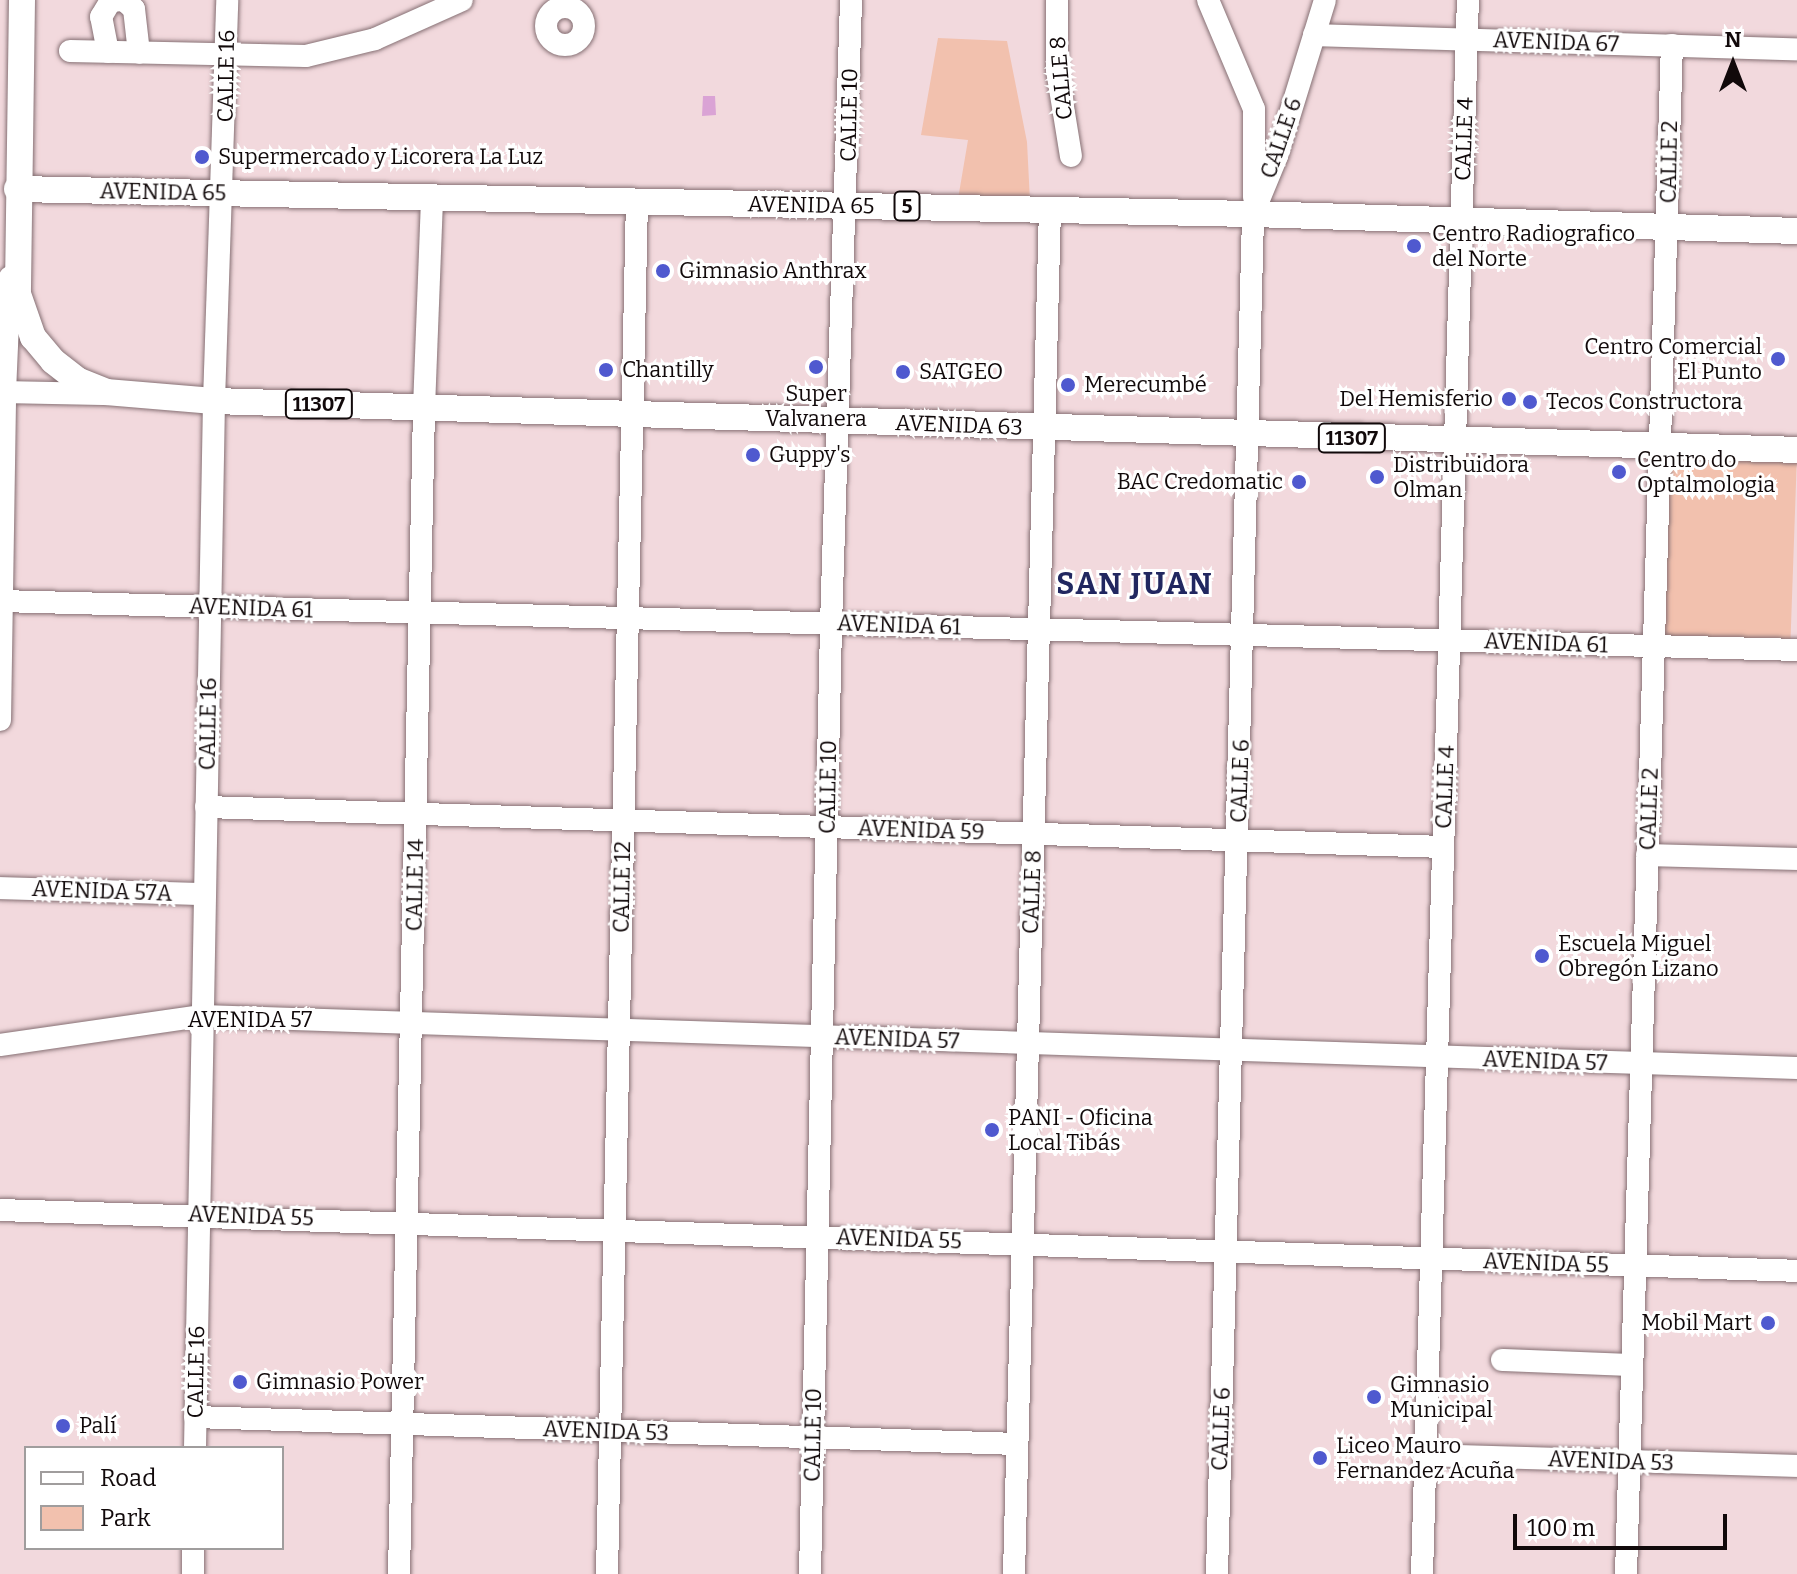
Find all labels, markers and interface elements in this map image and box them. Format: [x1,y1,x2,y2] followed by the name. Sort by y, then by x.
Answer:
[1693,24,1773,104] north arrow
[1725,26,1741,53] text: N
[1493,27,1619,57] street label: AVENIDA 67
[212,29,240,123] street label: CALLE 16
[1044,35,1078,121] street label: CALLE 8
[835,68,863,162] street label: CALLE 10
[1255,94,1307,182] street label: CALLE 6
[1449,97,1479,181] street label: CALLE 4
[1655,120,1683,204] street label: CALLE 2
[218,144,543,170] place label: Supermercado y Licorera La Luz
[193,148,211,166] marker: Supermercado y Licorera La Luz
[99,178,227,206] street label: AVENIDA 65
[893,190,921,222] road number: 5
[747,191,875,219] street label: AVENIDA 65
[1432,220,1635,272] place label: Centro Radiografico del Norte
[1403,235,1425,257] marker: Centro Radiografico del Norte
[679,258,867,284] place label: Gimnasio Anthrax
[654,262,672,280] marker: Gimnasio Anthrax
[1584,333,1762,384] place label: Centro Comercial El Punto
[1769,350,1787,368] marker: Centro Comercial El Punto
[622,357,714,383] place label: Chantilly
[807,358,825,376] marker: Super Valvanera
[919,359,1003,385] place label: SATGEO
[597,361,615,379] marker: Chantilly
[894,363,912,381] marker: SATGEO
[1084,372,1207,398] place label: Merecumbé
[1059,376,1077,394] marker: Merecumbé
[765,380,867,432] place label: Super Valvanera
[1339,386,1493,412] place label: Del Hemisferio
[283,388,355,420] road number: 11307
[1546,389,1743,415] place label: Tecos Constructora
[1500,390,1518,408] marker: Del Hemisferio
[1521,393,1539,411] marker: Tecos Constructora
[895,410,1023,440] street label: AVENIDA 63
[1316,422,1388,454] road number: 11307
[769,442,851,468] place label: Guppy's
[744,446,762,464] marker: Guppy's
[1637,446,1775,498] place label: Centro do Optalmologia
[1393,451,1529,502] place label: Distribuidora Olman
[1608,461,1630,483] marker: Centro do Optalmologia
[1368,468,1386,486] marker: Distribuidora Olman
[1117,469,1283,495] place label: BAC Credomatic
[1290,473,1308,491] marker: BAC Credomatic
[1056,566,1214,602] district label: SAN JUAN
[189,593,313,623] street label: AVENIDA 61
[837,610,961,640] street label: AVENIDA 61
[1484,628,1608,658] street label: AVENIDA 61
[194,677,222,771] street label: CALLE 16
[1225,739,1255,823] street label: CALLE 6
[814,740,842,834] street label: CALLE 10
[1430,745,1460,829] street label: CALLE 4
[1634,767,1664,851] street label: CALLE 2
[857,815,985,845] street label: AVENIDA 59
[401,839,429,931] street label: CALLE 14
[608,841,636,933] street label: CALLE 12
[1017,850,1047,934] street label: CALLE 8
[31,875,173,907] street label: AVENIDA 57A
[1558,930,1719,982] place label: Escuela Miguel Obregón Lizano
[1533,947,1551,965] marker: Escuela Miguel Obregón Lizano
[188,1007,312,1033] street label: AVENIDA 57
[834,1024,960,1054] street label: AVENIDA 57
[1482,1046,1608,1076] street label: AVENIDA 57
[1008,1104,1153,1156] place label: PANI - Oficina Local Tibás
[983,1121,1001,1139] marker: PANI - Oficina Local Tibás
[188,1201,314,1231] street label: AVENIDA 55
[836,1224,962,1254] street label: AVENIDA 55
[1483,1248,1609,1278] street label: AVENIDA 55
[1641,1310,1752,1336] place label: Mobil Mart
[1759,1314,1777,1332] marker: Mobil Mart
[182,1325,210,1419] street label: CALLE 16
[256,1369,424,1395] place label: Gimnasio Power
[1390,1371,1493,1422] place label: Gimnasio Municipal
[231,1373,249,1391] marker: Gimnasio Power
[1206,1387,1236,1471] street label: CALLE 6
[799,1388,827,1482] street label: CALLE 10
[1365,1388,1383,1406] marker: Gimnasio Municipal
[79,1413,116,1439] place label: Palí
[543,1416,669,1446] street label: AVENIDA 53
[54,1417,72,1435] marker: Palí
[1336,1432,1514,1484] place label: Liceo Mauro Fernandez Acuña
[24,1446,284,1550] legend
[1548,1446,1674,1476] street label: AVENIDA 53
[1311,1449,1329,1467] marker: Liceo Mauro Fernandez Acuña
[100,1464,156,1492] text: Road
[1517,1498,1731,1548] scale bar
[100,1504,151,1532] text: Park
[1527,1514,1595,1542] text: 100 m

